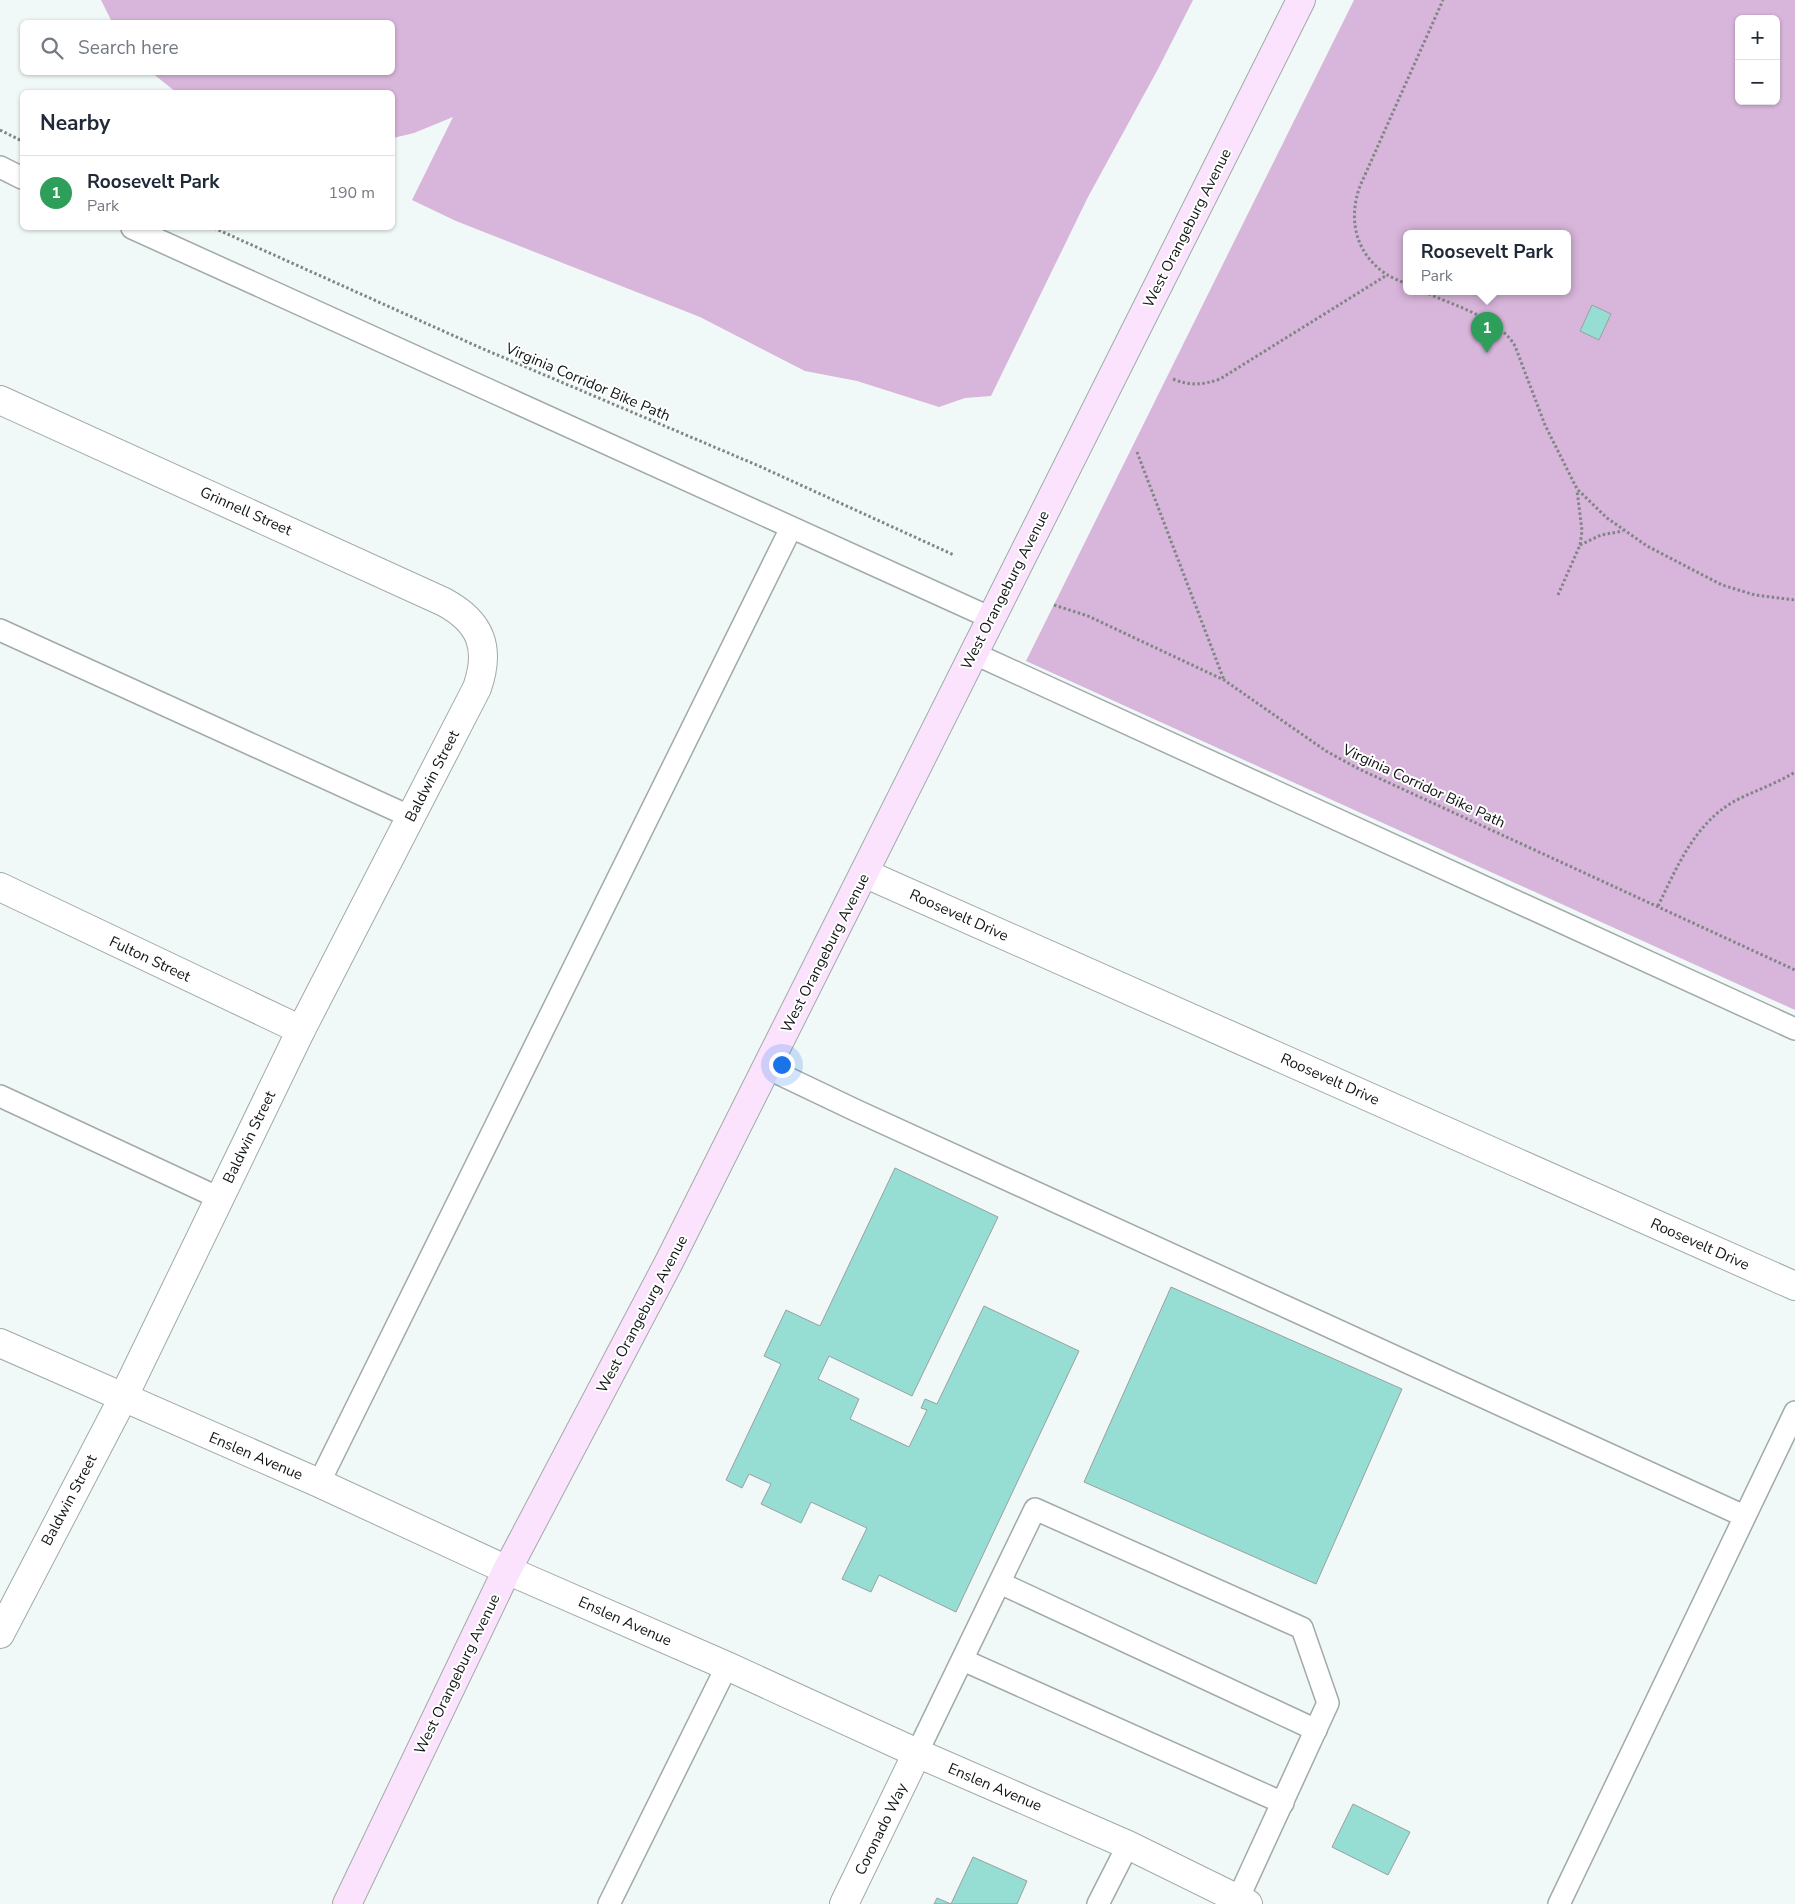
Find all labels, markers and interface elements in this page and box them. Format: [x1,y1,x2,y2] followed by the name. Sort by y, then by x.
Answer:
[1735,15,1780,105] map controls
[1735,15,1780,60] button: +
[20,20,395,75] search box
[38,34,66,62] icon: search
[78,35,179,61] text: Search here
[1735,60,1780,105] button: −
[40,109,110,137] text: Nearby
[1138,145,1236,311] street label: West Orangeburg Avenue
[87,169,219,195] text: Roosevelt Park
[51,182,61,204] text: 1
[328,182,375,204] text: 190 m
[87,195,119,217] text: Park
[1403,230,1571,295] popup
[1421,239,1553,265] text: Roosevelt Park
[1421,265,1453,287] text: Park
[1471,312,1503,353] pin: 1
[502,338,673,426] street label: Virginia Corridor Bike Path
[197,482,296,540] street label: Grinnell Street
[956,507,1054,673] street label: West Orangeburg Avenue
[400,726,464,825] street label: Baldwin Street
[1339,739,1509,833] street label: Virginia Corridor Bike Path
[776,870,874,1036] street label: West Orangeburg Avenue
[906,884,1012,946] street label: Roosevelt Drive
[106,931,195,987] street label: Fulton Street
[1277,1048,1383,1110] street label: Roosevelt Drive
[769,1052,795,1078] your location
[218,1087,280,1187] street label: Baldwin Street
[1647,1213,1753,1275] street label: Roosevelt Drive
[592,1232,692,1396] street label: West Orangeburg Avenue
[206,1427,306,1485] street label: Enslen Avenue
[37,1450,102,1549] street label: Baldwin Street
[409,1590,505,1757] street label: West Orangeburg Avenue
[575,1591,675,1651] street label: Enslen Avenue
[945,1758,1045,1816] street label: Enslen Avenue
[850,1779,912,1878] street label: Coronado Way

